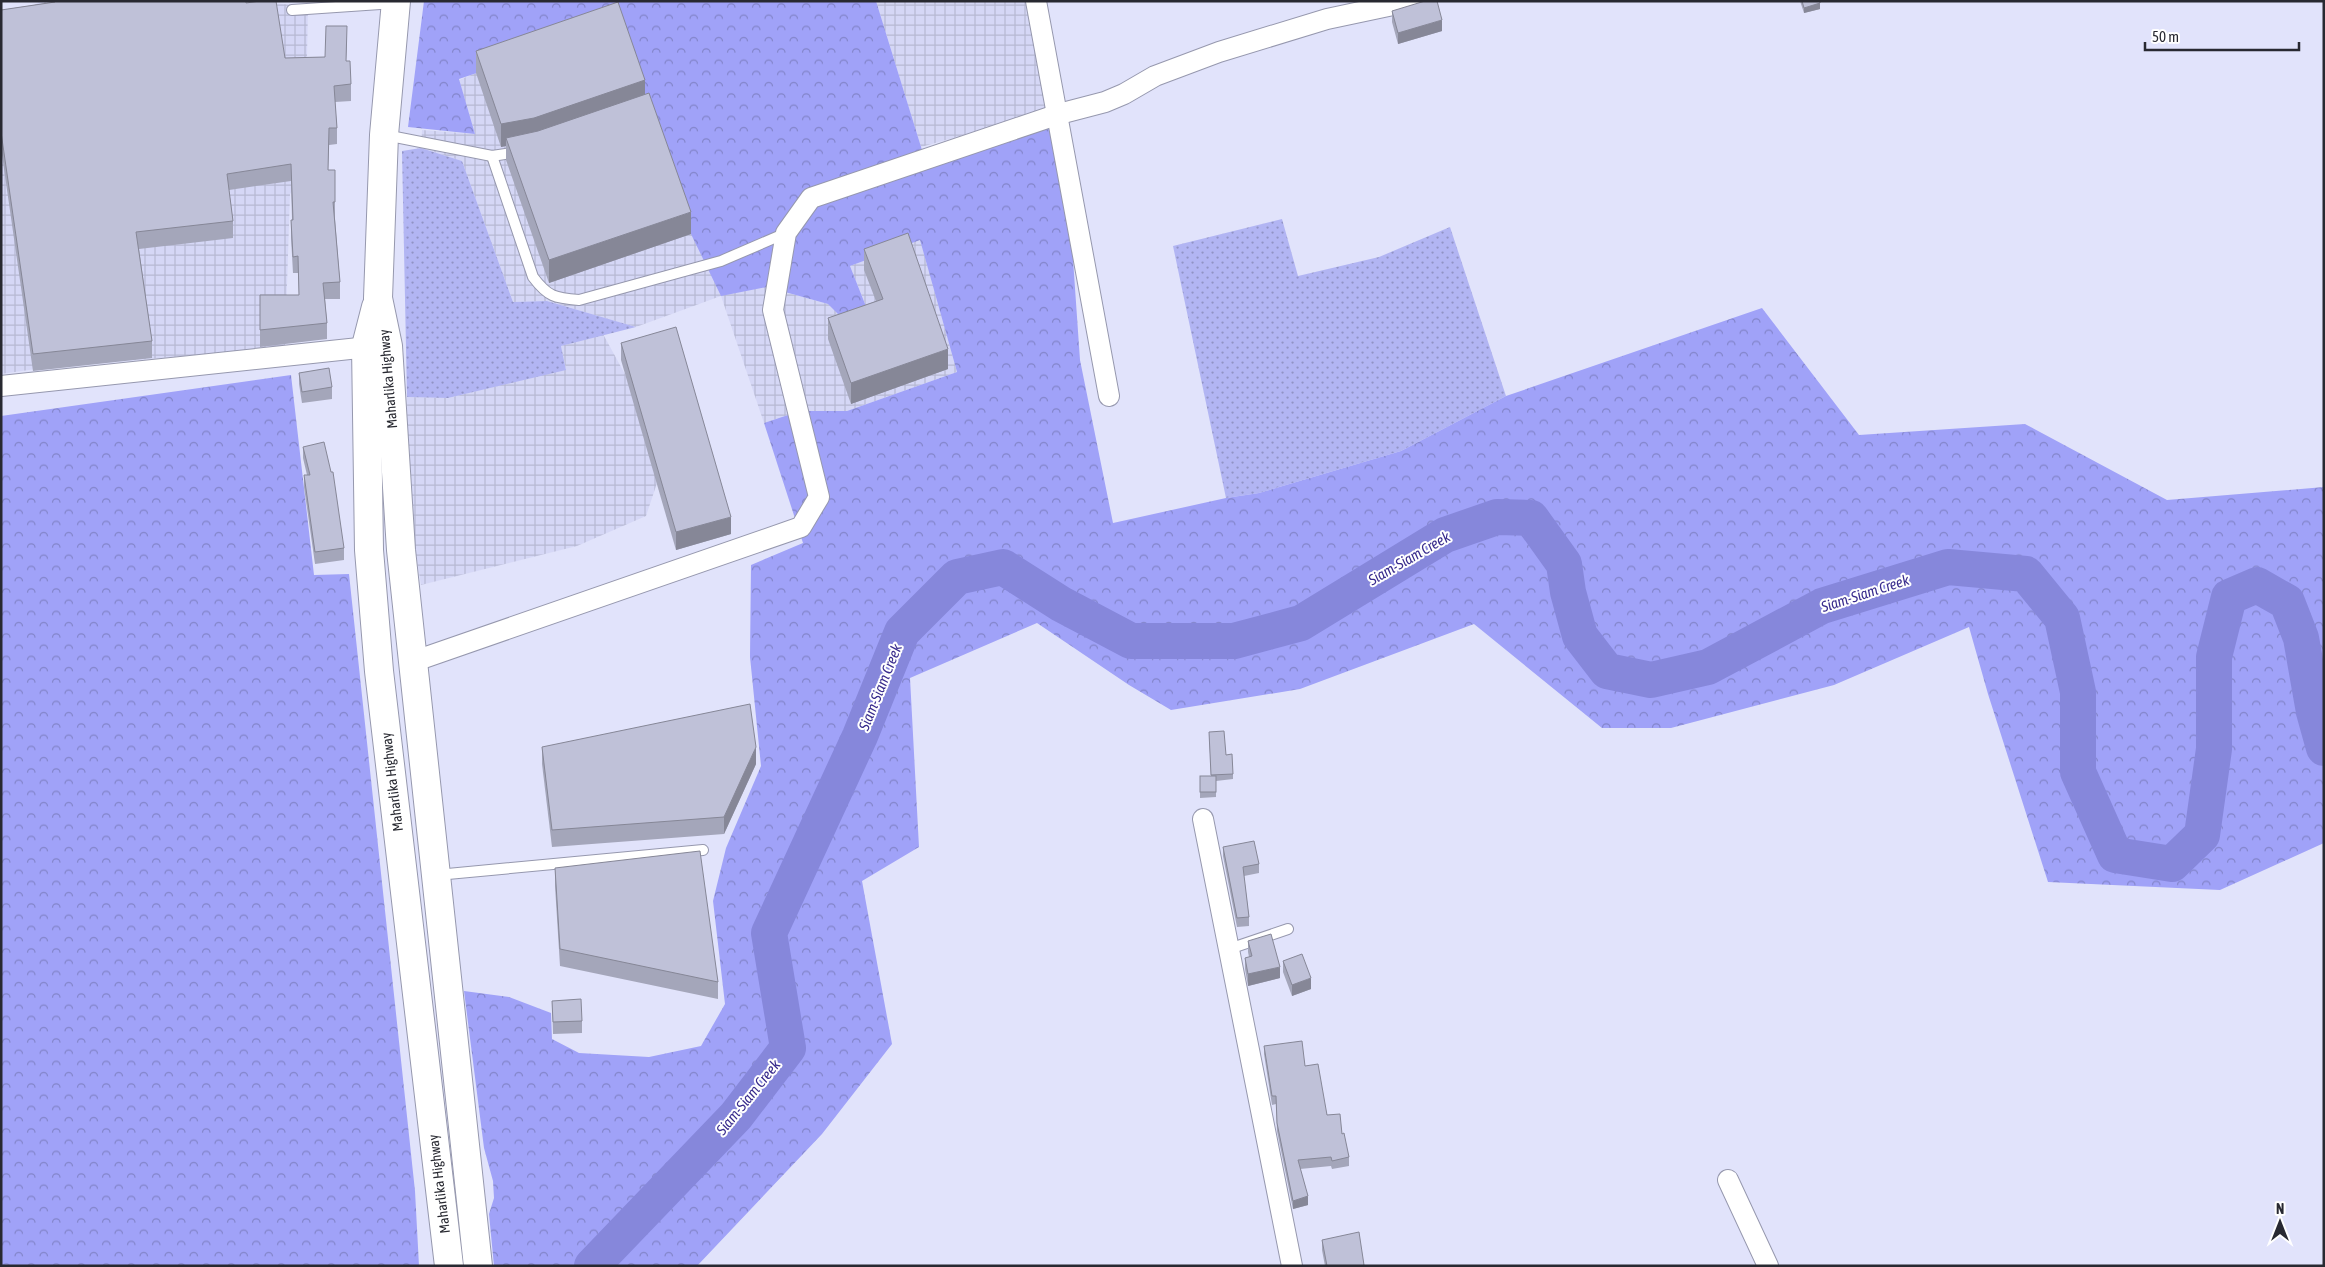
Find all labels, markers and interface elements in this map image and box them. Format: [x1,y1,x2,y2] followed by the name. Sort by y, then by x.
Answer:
[2145,20,2299,52] scale bar
[2152,28,2179,45] text: 50 m
[376,329,400,429] street label: Maharlika Highway
[1364,528,1453,589] water label: Siam-Siam Creek
[1818,571,1912,616] water label: Siam-Siam Creek
[855,641,905,734] water label: Siam-Siam Creek
[378,731,406,832] street label: Maharlika Highway
[712,1056,784,1139] water label: Siam-Siam Creek
[425,1133,453,1234] street label: Maharlika Highway
[2255,1197,2305,1247] north arrow
[2276,1201,2284,1217] text: N

